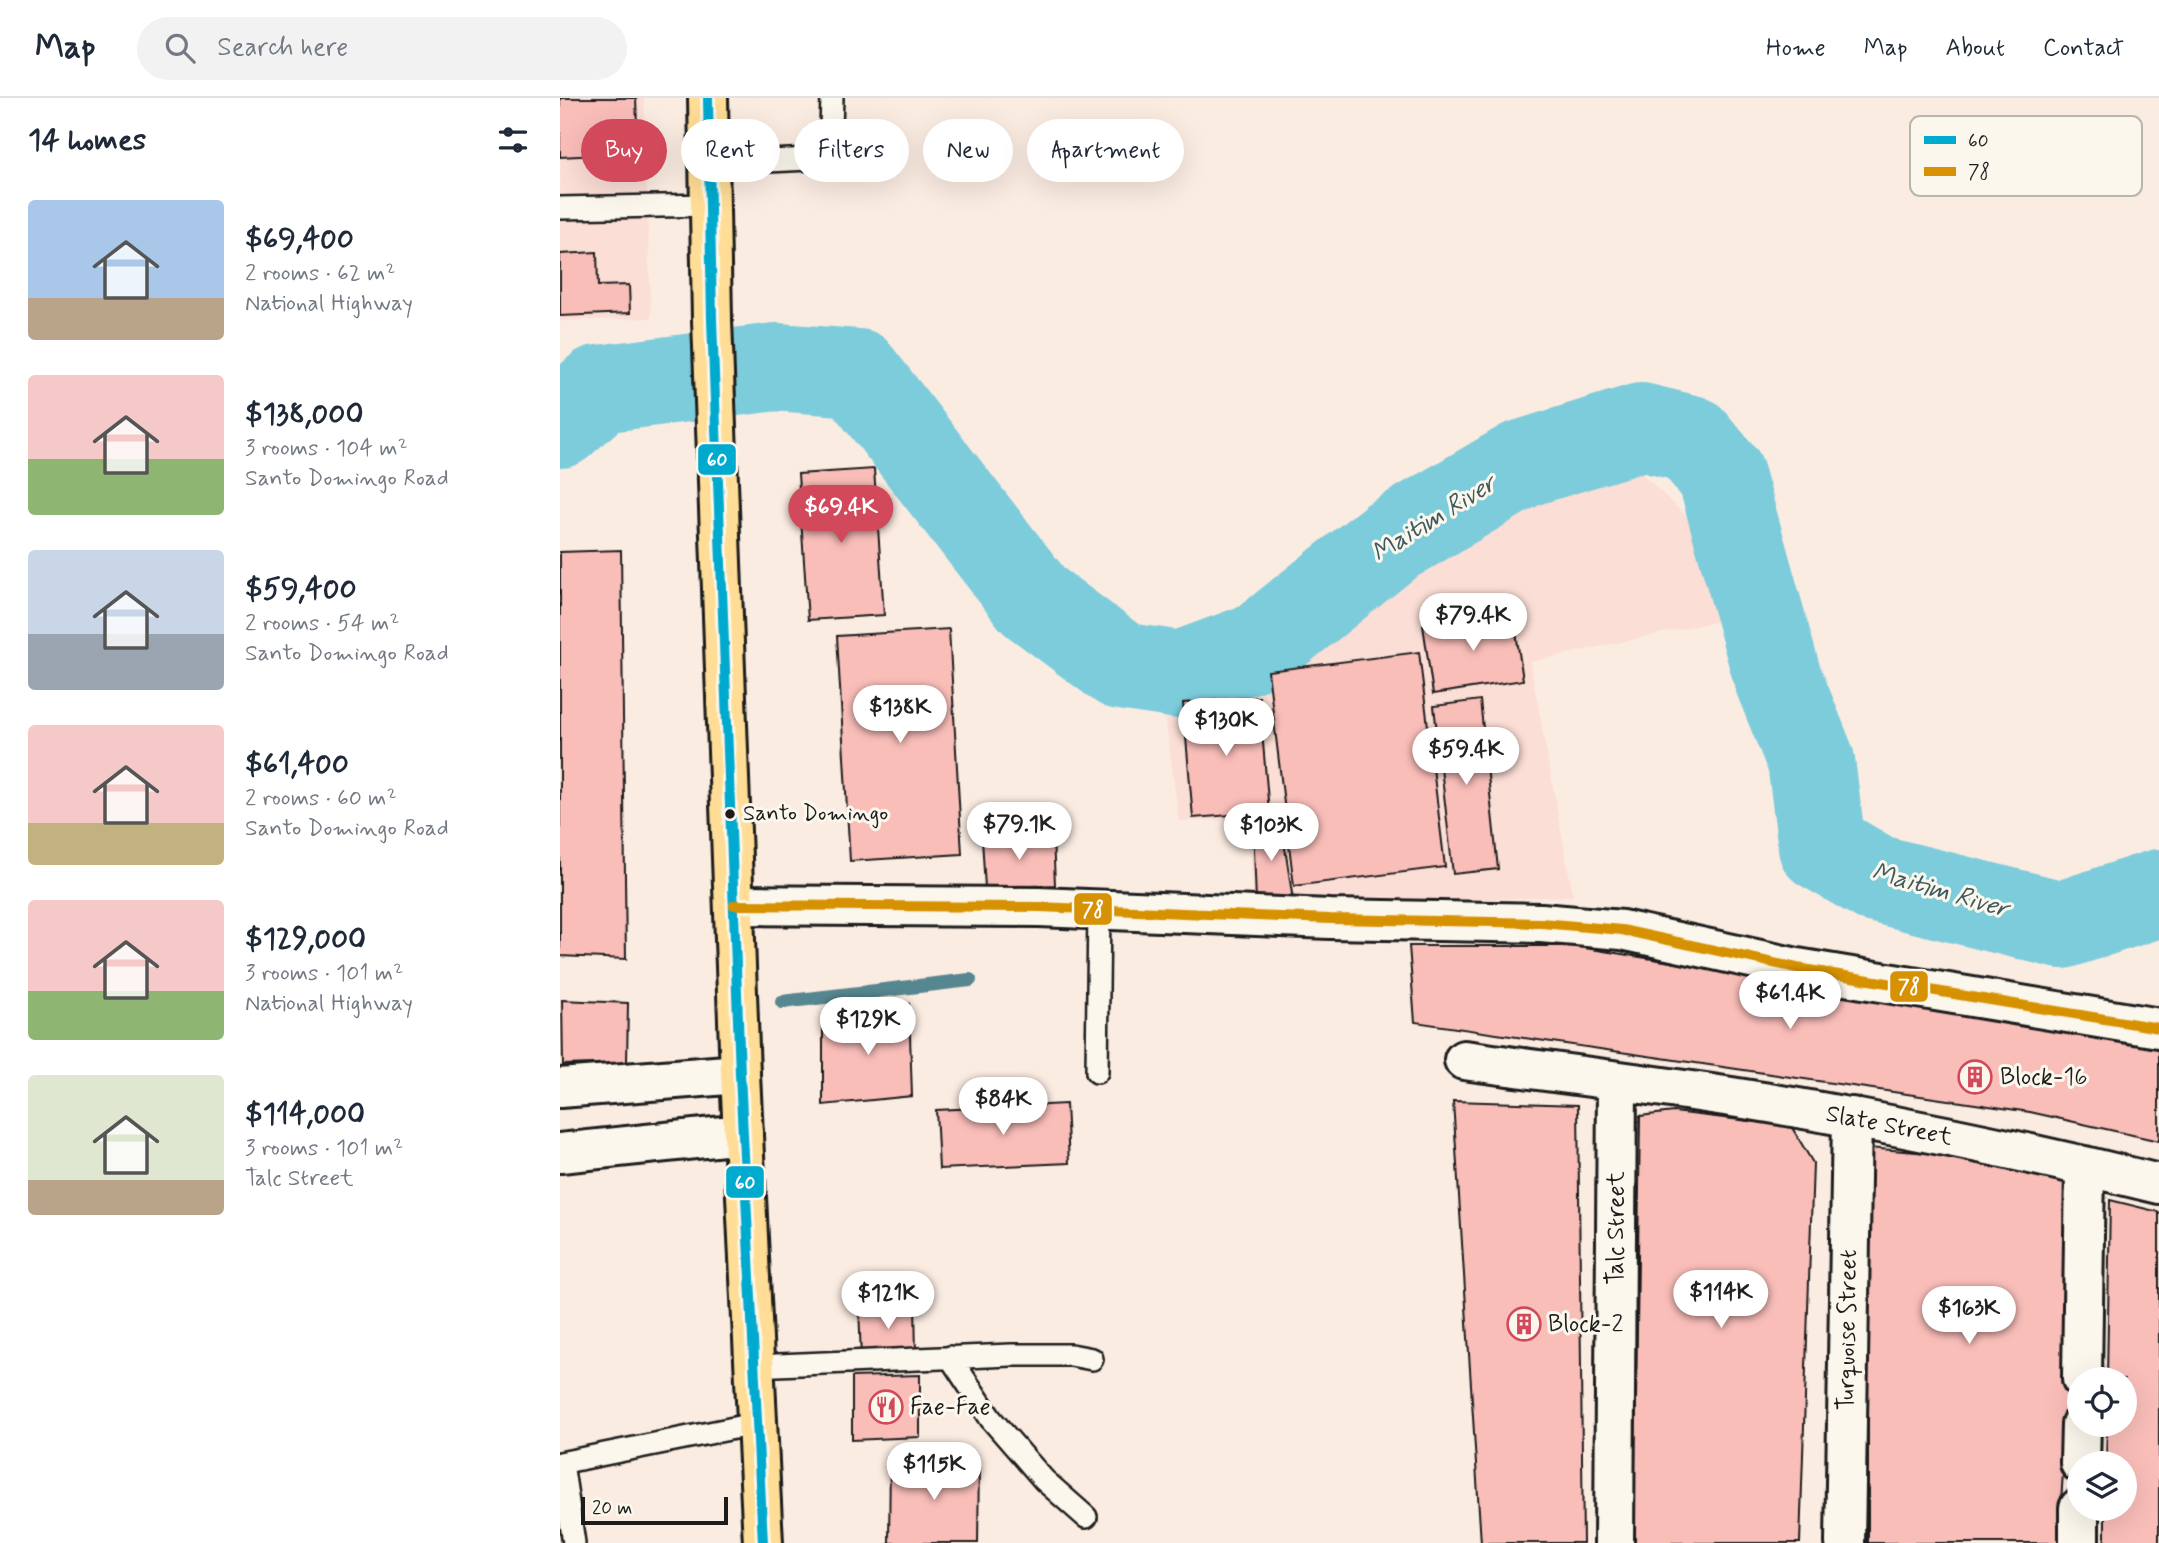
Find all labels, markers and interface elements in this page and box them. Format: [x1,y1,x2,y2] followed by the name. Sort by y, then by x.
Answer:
[137,17,627,80] search box
[35,26,95,70] text: Map
[161,29,199,67] icon: search
[217,31,348,65] text: Search here
[1766,33,1826,64] text: Home
[1864,33,1908,64] text: Map
[1946,33,2005,64] text: About
[2043,33,2124,64] text: Contact
[1910,116,2142,196] legend
[581,119,667,182] chip: Buy
[681,119,780,182] chip: Rent
[794,119,909,182] chip: Filters
[923,119,1013,182] chip: New
[1027,119,1184,182] chip: Apartment
[28,121,146,160] text: 14 homes
[494,121,532,159] icon: filters
[1968,129,1989,154] text: 60
[1968,160,1990,185] text: 78
[245,220,354,259] text: $69,400
[84,228,168,312] icon: home
[245,259,396,289] text: 2 rooms · 62 m²
[245,289,413,319] text: National Highway
[245,395,363,434] text: $138,000
[84,403,168,487] icon: home
[245,434,408,464] text: 3 rooms · 104 m²
[697,443,737,476] line badge: 60
[707,448,727,473] text: 60
[245,464,449,494] text: Santo Domingo Road
[1365,466,1505,571] water label: Maitim River
[784,486,898,545] pin: $69.4K
[804,493,878,523] text: $69.4K
[245,570,357,609] text: $59,400
[84,578,168,662] icon: home
[1416,594,1530,653] pin: $79.4K
[1435,601,1511,631] text: $79.4K
[245,609,399,639] text: 2 rooms · 54 m²
[245,639,449,669] text: Santo Domingo Road
[851,686,949,745] pin: $138K
[869,693,931,723] text: $138K
[1177,698,1275,758] pin: $130K
[1194,706,1258,736] text: $130K
[1409,728,1523,787] pin: $59.4K
[1428,735,1504,765] text: $59.4K
[245,745,349,784] text: $61,400
[84,753,168,837] icon: home
[245,784,397,814] text: 2 rooms · 60 m²
[743,800,888,829] place label: Santo Domingo
[962,802,1076,862] pin: $79.1K
[1222,804,1320,863] pin: $103K
[723,807,737,821] marker: Santo Domingo
[983,810,1055,840] text: $79.1K
[1240,811,1302,841] text: $103K
[245,814,449,844] text: Santo Domingo Road
[1868,855,2015,928] water label: Maitim River
[1073,892,1113,926] line badge: 78
[1082,898,1104,923] text: 78
[245,920,366,959] text: $129,000
[84,928,168,1012] icon: home
[245,959,403,989] text: 3 rooms · 101 m²
[1889,970,1929,1003] line badge: 78
[1733,972,1847,1031] pin: $61.4K
[1898,975,1920,1000] text: 78
[1755,979,1825,1009] text: $61.4K
[245,989,413,1019] text: National Highway
[819,998,917,1057] pin: $129K
[836,1005,900,1035] text: $129K
[1956,1058,1994,1096] building icon: Block-16
[2000,1062,2088,1093] place label: Block-16
[962,1077,1044,1137] pin: $84K
[975,1085,1031,1115] text: $84K
[245,1095,365,1134] text: $114,000
[1823,1099,1955,1153] street label: Slate Street
[84,1103,168,1187] icon: home
[245,1134,403,1164] text: 3 rooms · 101 m²
[245,1164,354,1194] text: Talc Street
[725,1165,765,1199] line badge: 60
[735,1171,755,1196] text: 60
[1601,1171,1632,1285] street label: Talc Street
[1831,1249,1865,1411] street label: Turquoise Street
[1672,1270,1770,1330] pin: $114K
[839,1272,937,1331] pin: $121K
[1689,1278,1753,1308] text: $114K
[857,1279,919,1309] text: $121K
[1920,1286,2018,1346] pin: $163K
[1938,1294,2000,1324] text: $163K
[1505,1305,1543,1343] building icon: Block-2
[1548,1309,1624,1340] place label: Block-2
[2067,1367,2137,1521] map controls
[2067,1367,2137,1437] button: locate
[867,1388,905,1426] restaurant icon: Fae-Fae
[910,1392,991,1423] place label: Fae-Fae
[885,1442,983,1502] pin: $115K
[903,1450,965,1480] text: $115K
[2067,1451,2137,1521] button: layers
[581,1494,728,1526] scale bar
[592,1496,632,1521] text: 20 m

